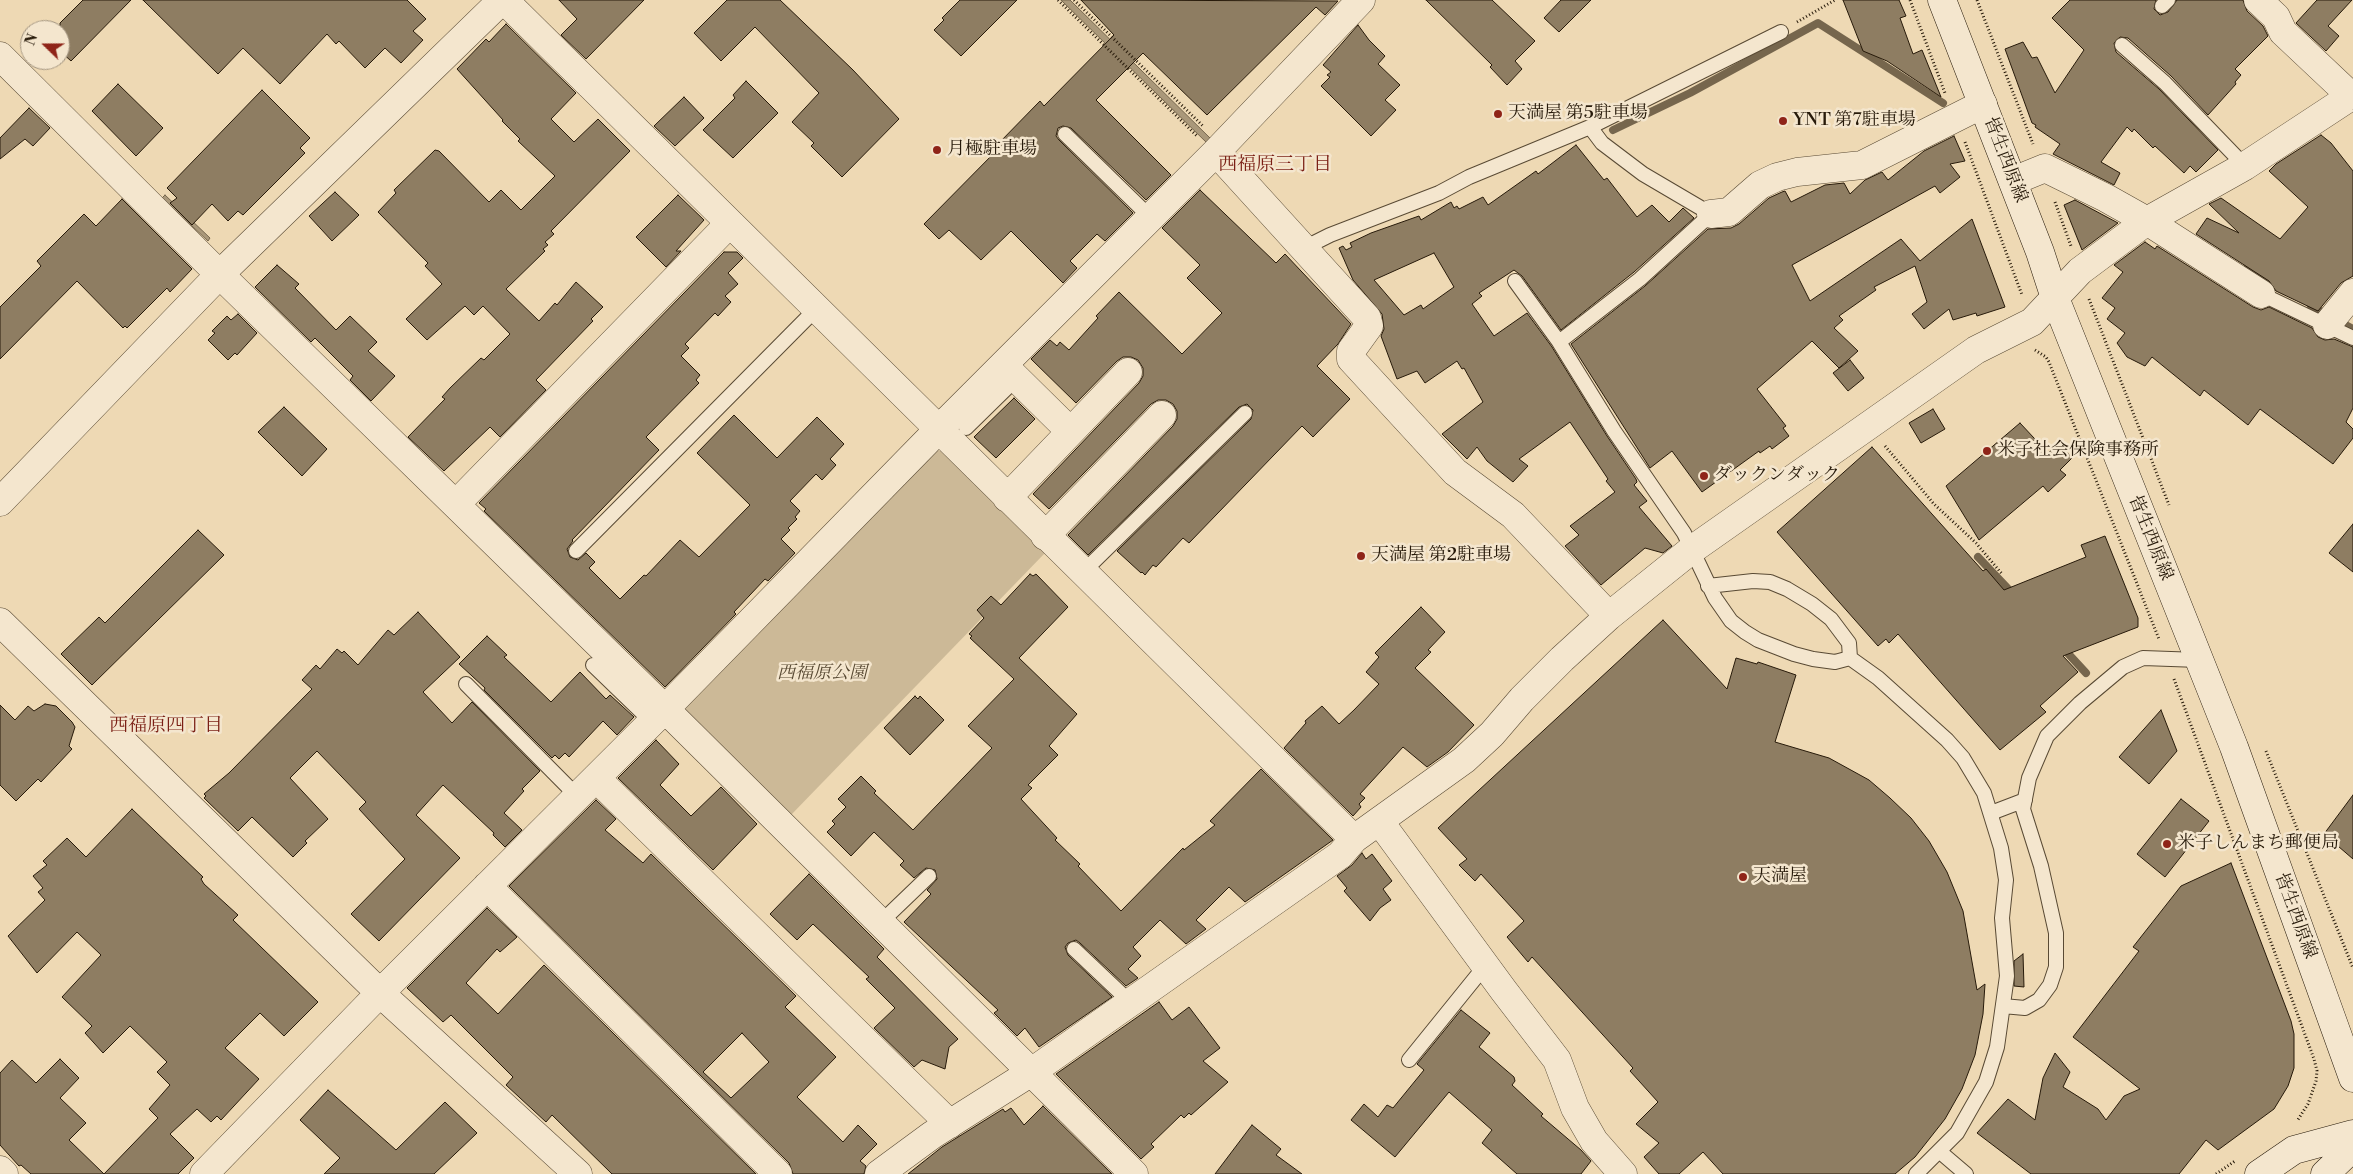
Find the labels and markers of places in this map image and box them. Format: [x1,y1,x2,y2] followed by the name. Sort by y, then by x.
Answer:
[1508,103,1648,125] place label: 天満屋 第5駐車場
[1492,108,1504,120] marker: 天満屋 第5駐車場
[1793,110,1916,132] place label: YNT 第7駐車場
[1777,115,1789,127] marker: YNT 第7駐車場
[947,139,1037,161] place label: 月極駐車場
[931,144,943,156] marker: 月極駐車場
[1997,440,2159,462] place label: 米子社会保険事務所
[1981,445,1993,457] marker: 米子社会保険事務所
[1714,465,1840,487] place label: ダックンダック
[1698,470,1710,482] marker: ダックンダック
[1371,545,1511,567] place label: 天満屋 第2駐車場
[1355,550,1367,562] marker: 天満屋 第2駐車場
[2177,833,2339,855] place label: 米子しんまち郵便局
[2161,838,2173,850] marker: 米子しんまち郵便局
[1753,866,1807,888] place label: 天満屋
[1737,871,1749,883] marker: 天満屋

